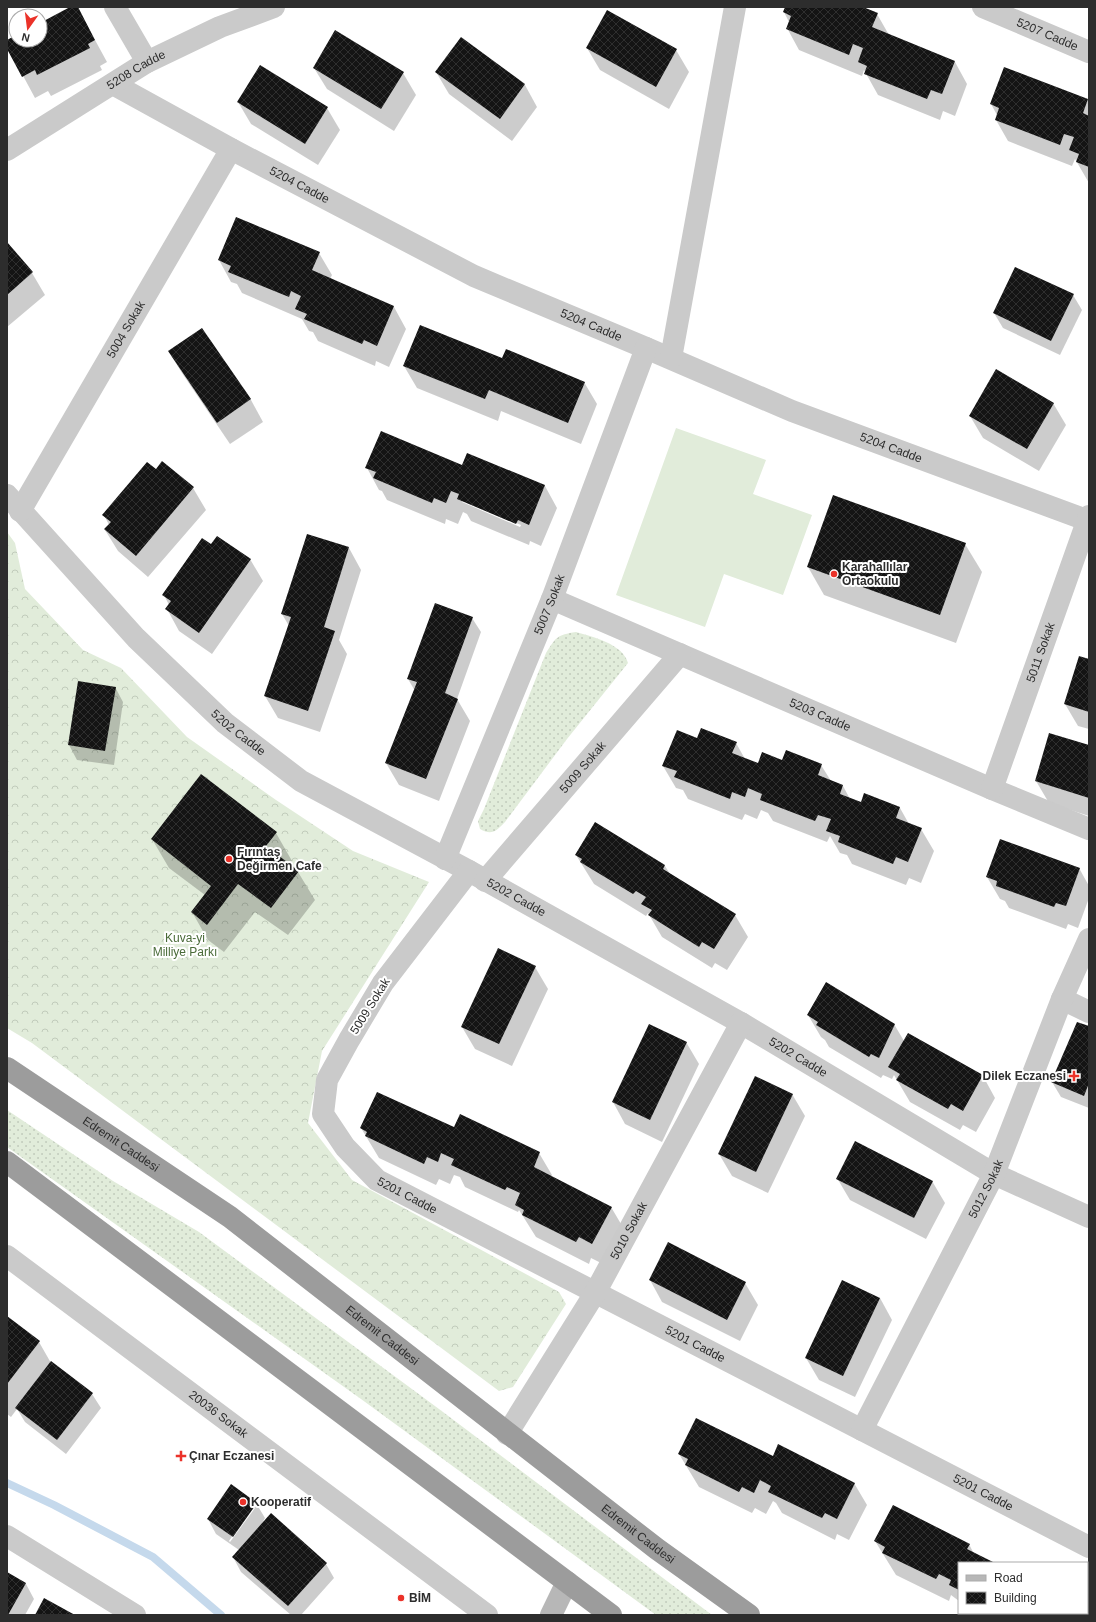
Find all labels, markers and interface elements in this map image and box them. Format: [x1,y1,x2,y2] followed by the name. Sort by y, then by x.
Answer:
[8,8,48,48] north arrow
[1015,15,1081,54] street label: 5207 Cadde
[20,31,31,44] text: N
[104,47,168,92] street label: 5208 Cadde
[267,163,332,206] street label: 5204 Cadde
[104,298,148,361] street label: 5004 Sokak
[558,306,624,344] street label: 5204 Cadde
[858,430,924,466] street label: 5204 Cadde
[842,560,908,588] place label: Karahallılar Ortaokulu
[829,569,839,579] marker: Karahallılar Ortaokulu
[531,572,568,637] street label: 5007 Sokak
[1023,620,1058,684] street label: 5011 Sokak
[787,695,853,734] street label: 5203 Cadde
[208,707,269,759] street label: 5202 Cadde
[557,738,609,796] street label: 5009 Sokak
[237,845,322,873] place label: Fırıntaş Değirmen Cafe
[224,854,234,864] marker: Fırıntaş Değirmen Cafe
[484,875,549,920] street label: 5202 Cadde
[153,931,217,959] park label: Kuva-yi Milliye Parkı
[347,975,393,1037] street label: 5009 Sokak
[766,1034,830,1080] street label: 5202 Cadde
[983,1069,1066,1083] place label: Dilek Eczanesi
[1069,1071,1079,1081] marker: Dilek Eczanesi
[80,1114,162,1175] street label: Edremit Caddesi
[965,1157,1006,1221] street label: 5012 Sokak
[375,1174,440,1217] street label: 5201 Cadde
[607,1199,650,1262] street label: 5010 Sokak
[343,1303,422,1368] street label: Edremit Caddesi
[663,1323,728,1365] street label: 5201 Cadde
[186,1387,252,1441] street label: 20036 Sokak
[189,1449,274,1463] place label: Çınar Eczanesi
[176,1451,186,1461] marker: Çınar Eczanesi
[951,1471,1016,1514] street label: 5201 Cadde
[251,1495,312,1509] place label: Kooperatif
[238,1497,248,1507] marker: Kooperatif
[599,1501,678,1567] street label: Edremit Caddesi
[958,1562,1088,1614] legend
[994,1571,1023,1585] text: Road
[409,1590,431,1605] place label: BİM
[994,1591,1037,1605] text: Building
[396,1593,406,1603] marker: BİM

